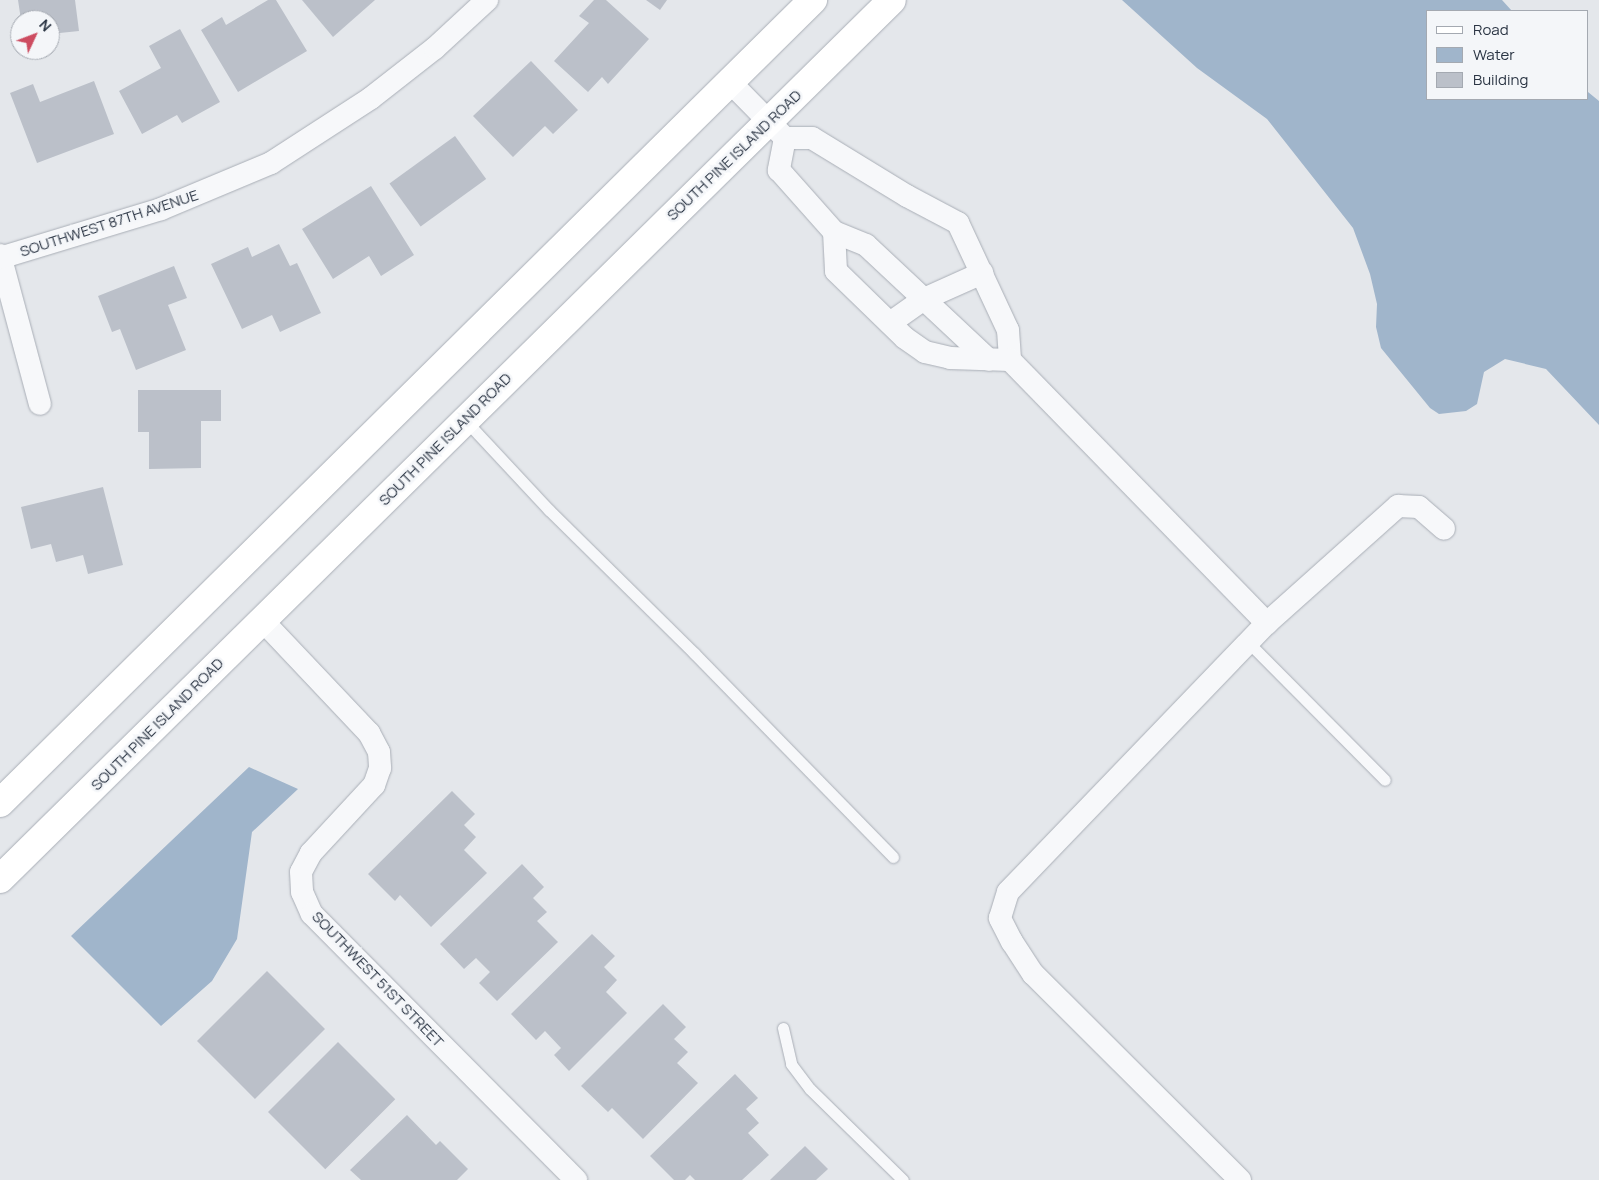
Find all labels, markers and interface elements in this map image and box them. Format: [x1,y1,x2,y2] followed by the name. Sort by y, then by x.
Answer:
[10,10,60,60] north arrow
[1426,10,1589,100] legend
[35,15,56,35] text: N
[1473,19,1509,40] text: Road
[1473,44,1515,65] text: Water
[1473,69,1528,90] text: Building
[663,86,805,224] street label: SOUTH PINE ISLAND ROAD
[17,186,201,260] street label: SOUTHWEST 87TH AVENUE
[375,369,515,509] street label: SOUTH PINE ISLAND ROAD
[87,654,227,794] street label: SOUTH PINE ISLAND ROAD
[308,907,448,1051] street label: SOUTHWEST 51ST STREET

